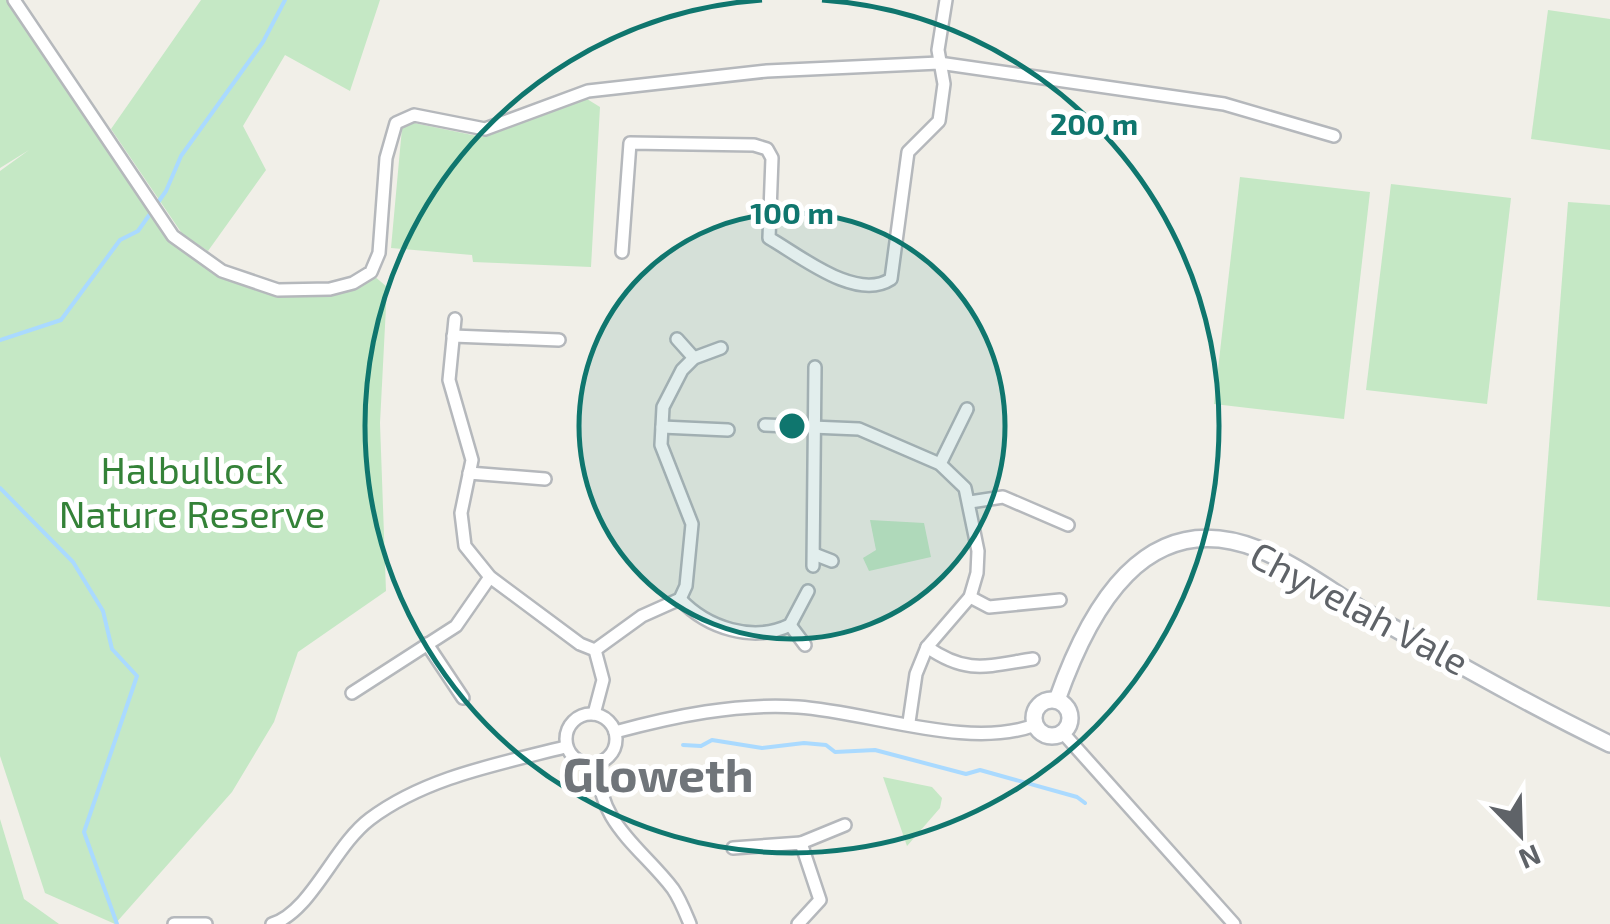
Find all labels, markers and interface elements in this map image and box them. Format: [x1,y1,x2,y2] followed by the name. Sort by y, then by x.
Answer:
[1050,105,1138,141] text: 200 m
[750,194,834,230] text: 100 m
[774,408,810,444] centre of rings
[59,446,325,536] park label: Halbullock Nature Reserve
[1243,530,1477,684] street label: Chyvelah Vale
[562,744,754,802] district label: Gloweth
[1470,784,1570,884] north arrow
[1514,838,1546,878] text: N

